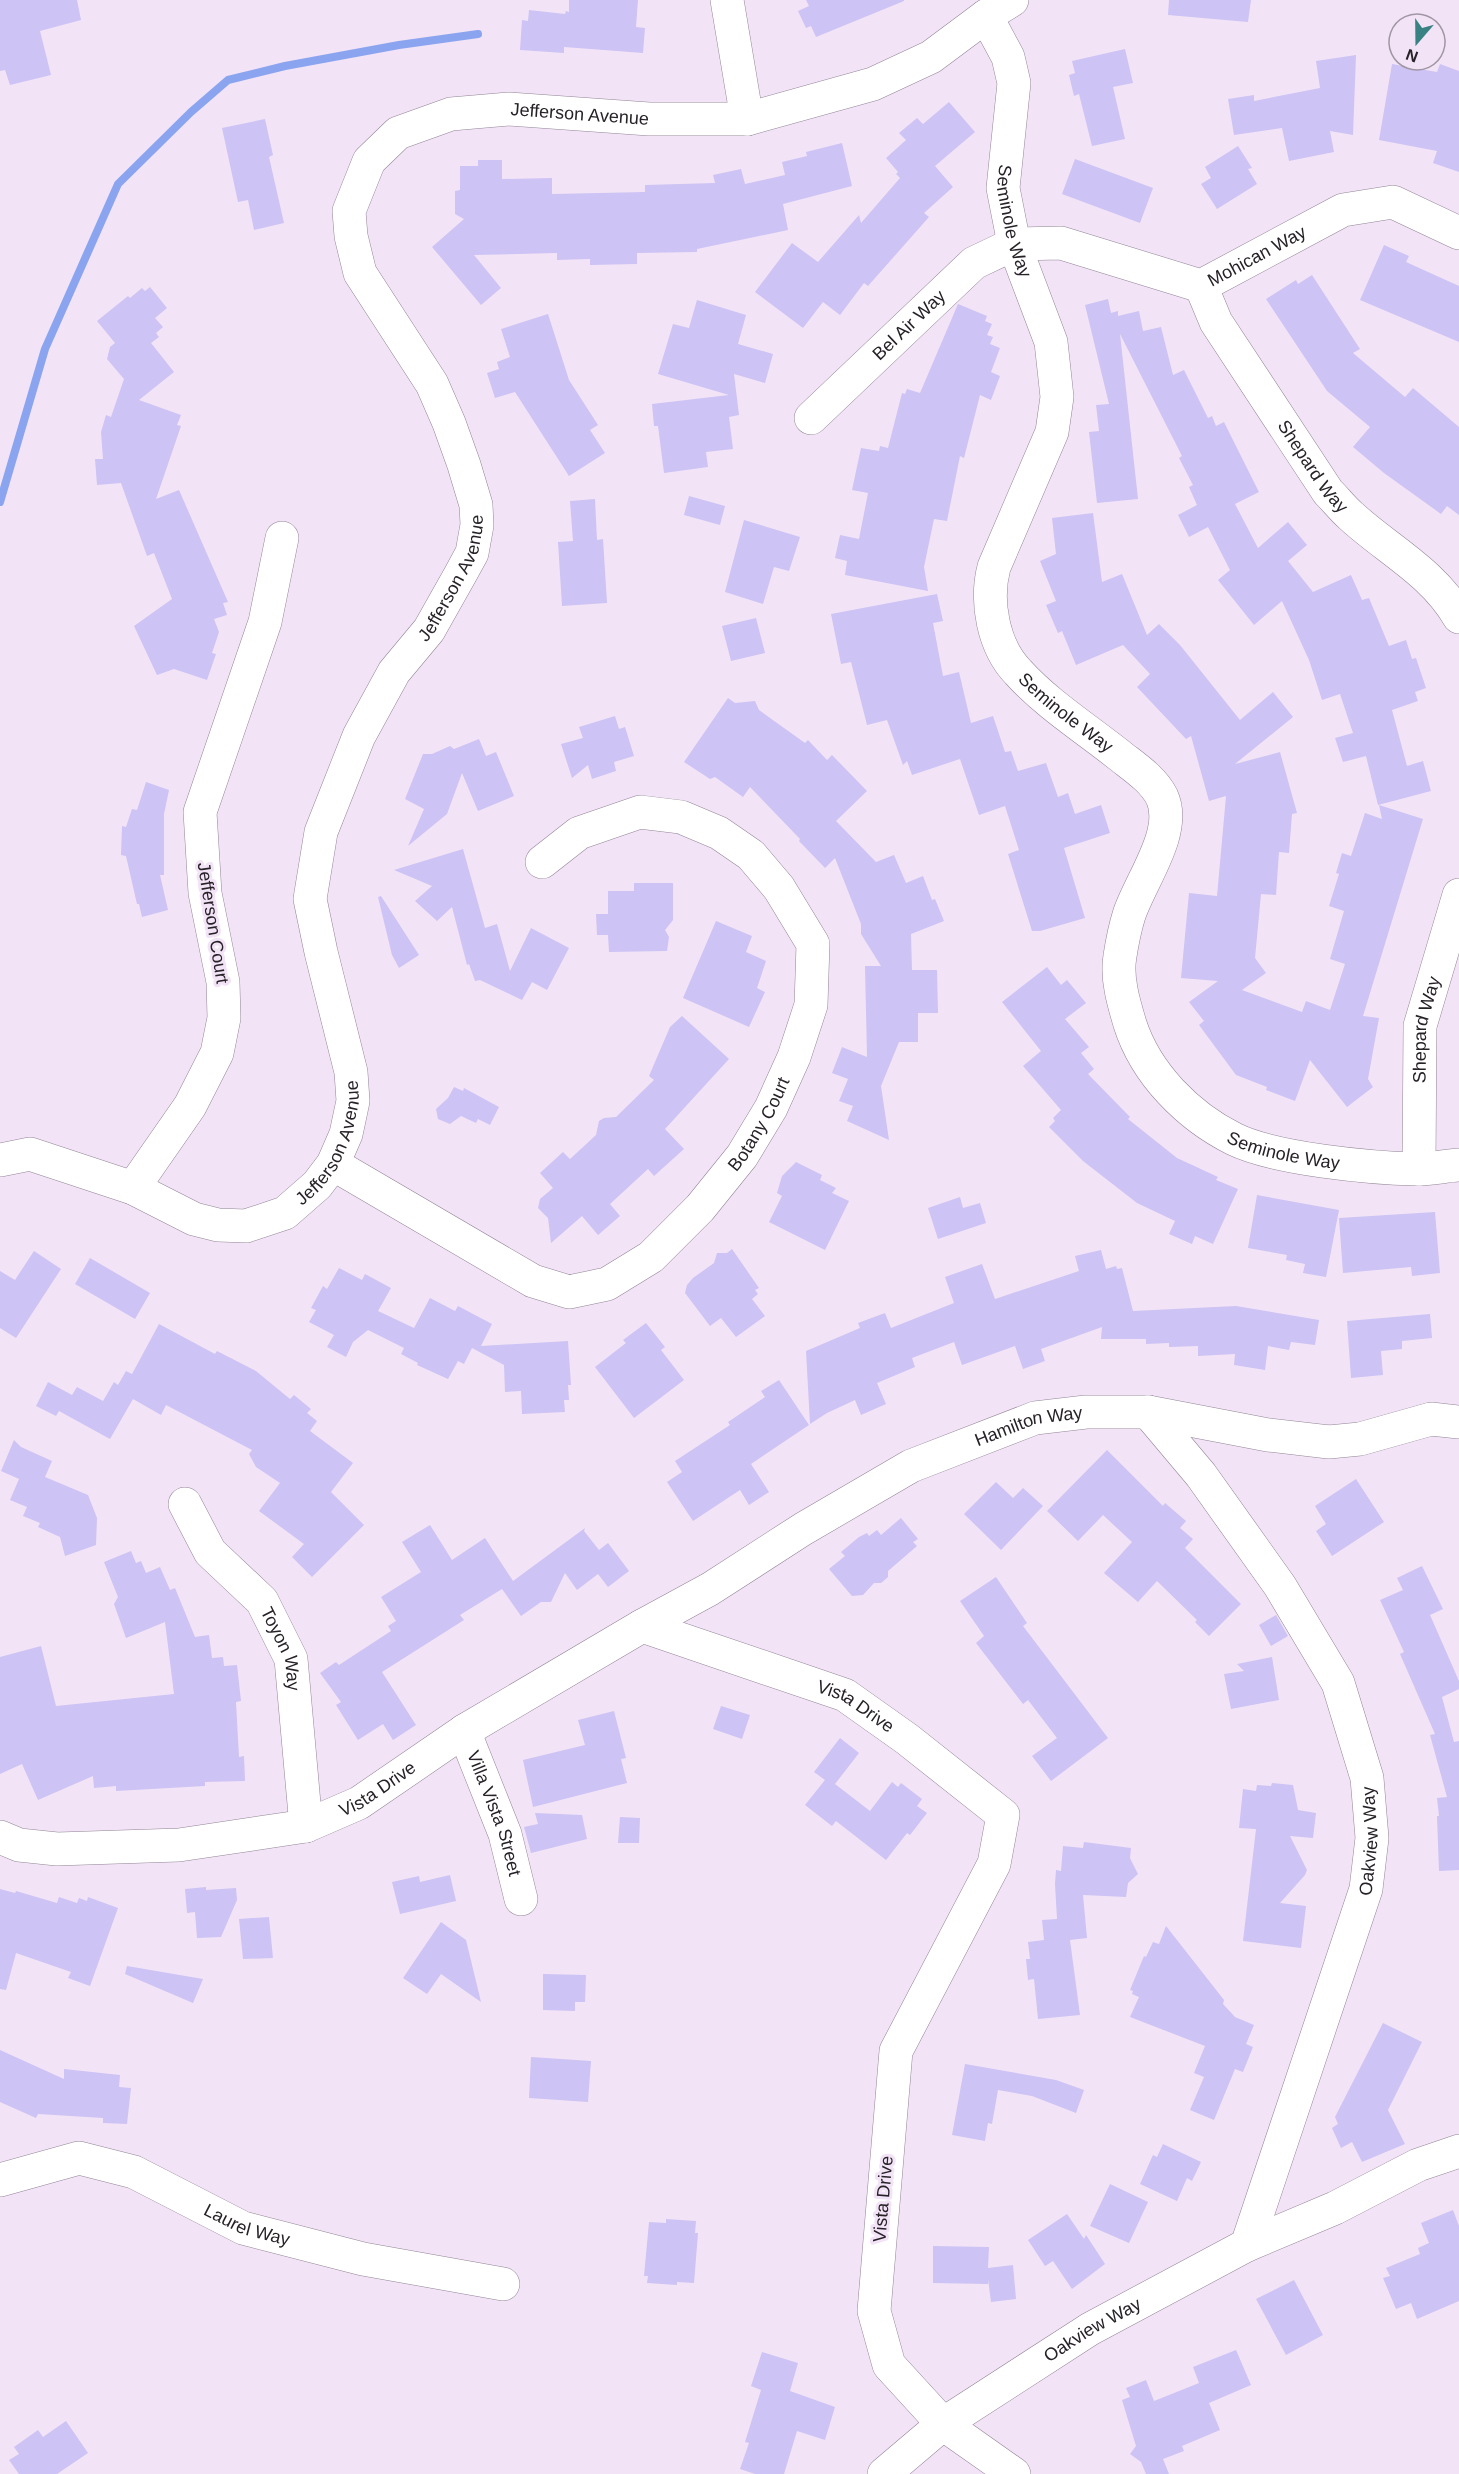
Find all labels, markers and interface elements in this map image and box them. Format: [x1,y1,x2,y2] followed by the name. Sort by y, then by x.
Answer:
[1387,12,1447,72] north arrow
[1404,46,1420,66] text: N
[510,99,650,129] street label: Jefferson Avenue
[993,164,1036,280] street label: Seminole Way
[1204,222,1309,291] street label: Mohican Way
[868,286,949,364] street label: Bel Air Way
[1274,417,1352,517] street label: Shepard Way
[414,514,487,645] street label: Jefferson Avenue
[1014,669,1117,757] street label: Seminole Way
[194,861,232,985] street label: Jefferson Court
[1410,974,1444,1083] street label: Shepard Way
[724,1074,793,1175] street label: Botany Court
[291,1080,363,1209] street label: Jefferson Avenue
[1224,1127,1341,1173] street label: Seminole Way
[972,1403,1083,1450] street label: Hamilton Way
[257,1604,304,1692] street label: Toyon Way
[814,1676,898,1737] street label: Vista Drive
[463,1748,525,1878] street label: Villa Vista Street
[336,1757,419,1820] street label: Vista Drive
[1355,1786,1382,1897] street label: Oakview Way
[869,2155,897,2243] street label: Vista Drive
[201,2200,292,2250] street label: Laurel Way
[1040,2294,1144,2366] street label: Oakview Way

